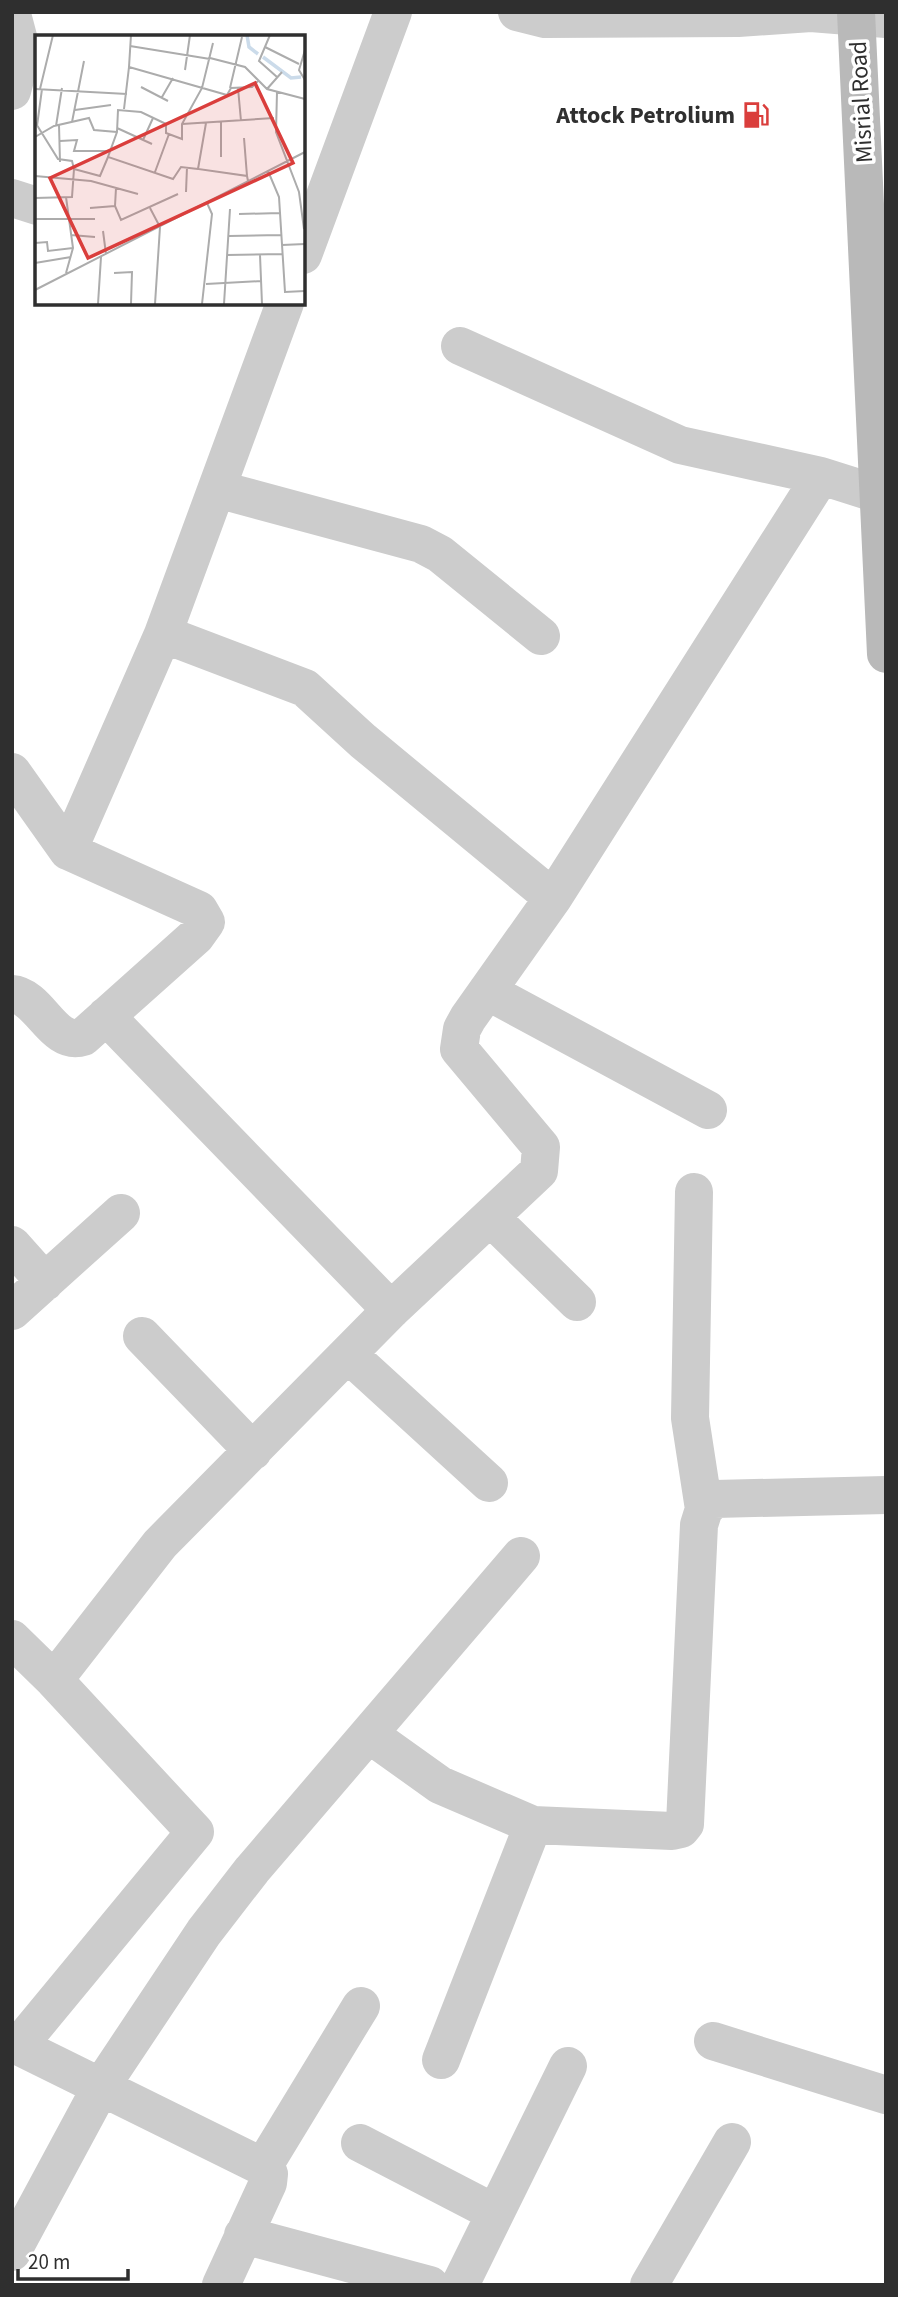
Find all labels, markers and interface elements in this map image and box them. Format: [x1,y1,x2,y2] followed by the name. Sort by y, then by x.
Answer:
[35,35,304,304] inset map
[841,40,882,164] street label: Misrial Road
[555,98,735,133] place label: Attock Petrolium
[741,100,771,130] fuel station icon: Attock Petrolium
[18,2238,128,2282] scale bar
[28,2247,70,2277] text: 20 m

